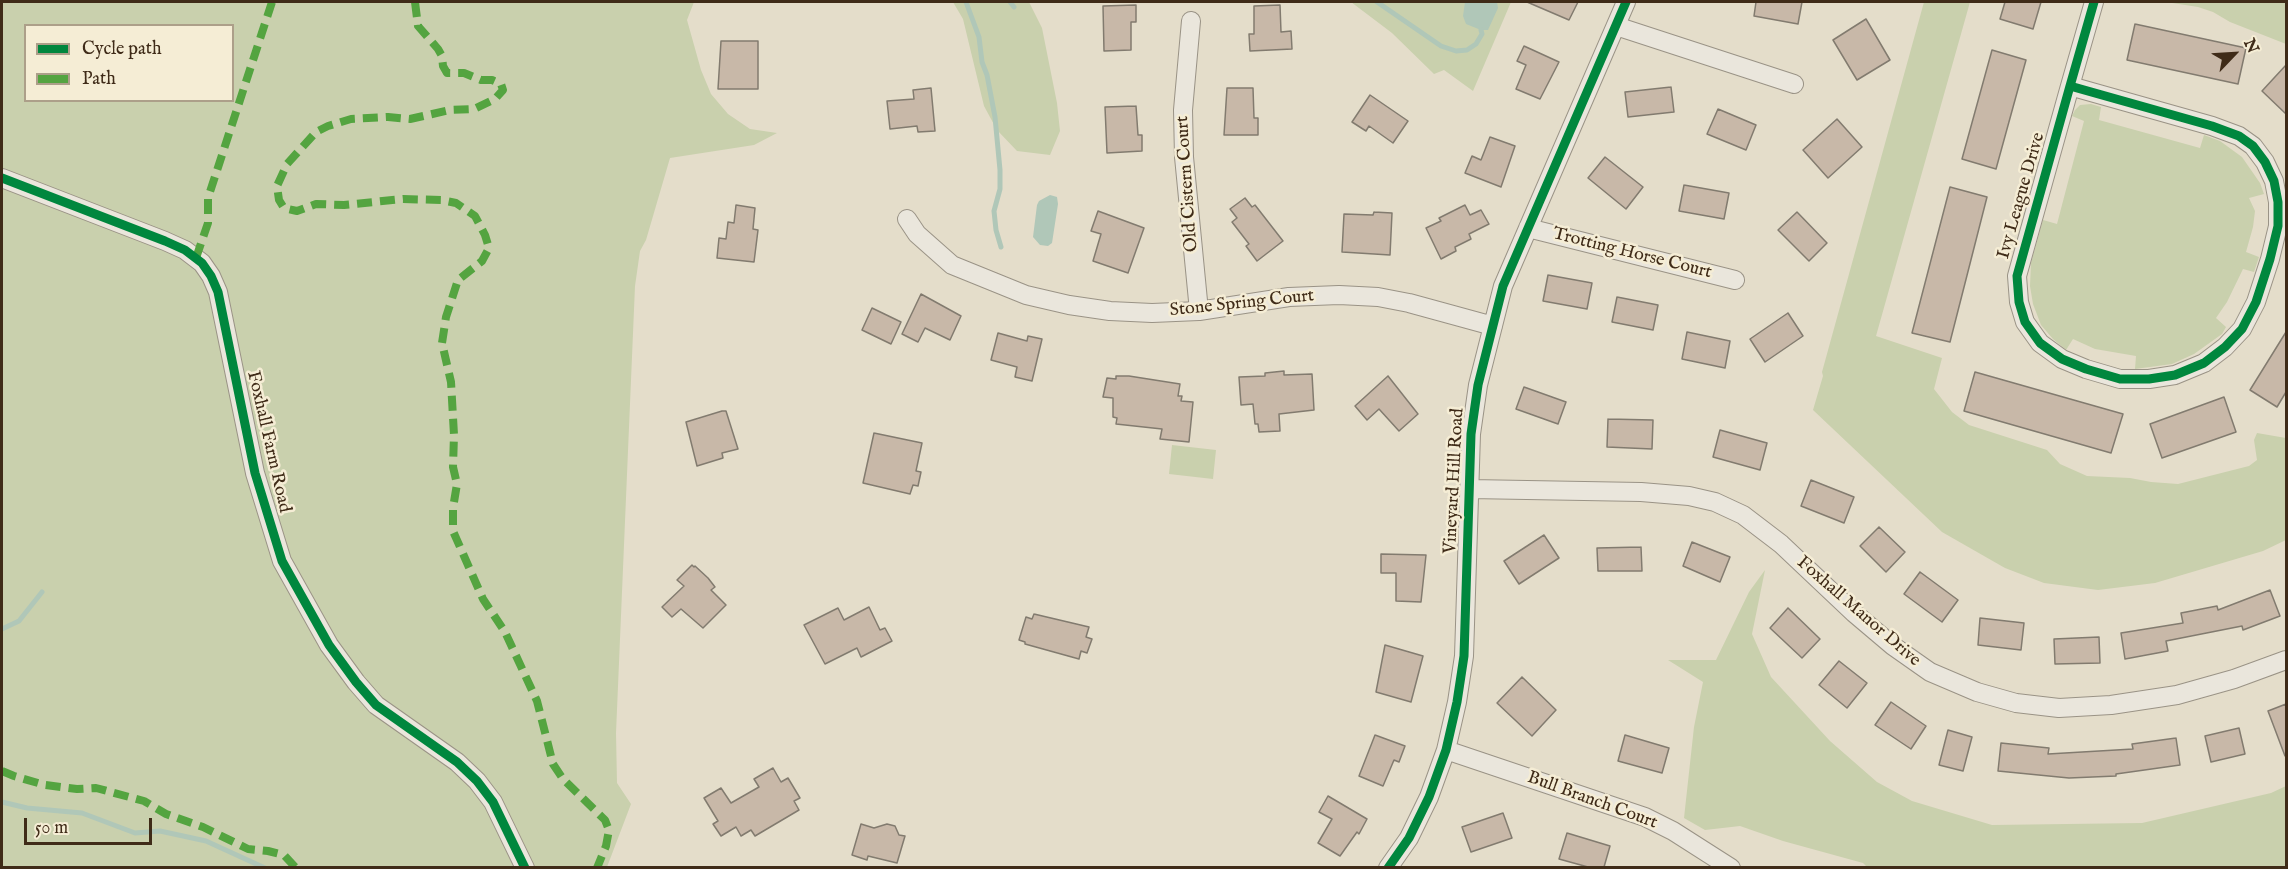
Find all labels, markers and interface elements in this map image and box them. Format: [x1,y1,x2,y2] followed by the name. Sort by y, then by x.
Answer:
[24,24,234,102] legend
[2204,24,2264,84] north arrow
[2238,36,2262,57] text: N
[82,38,162,61] text: Cycle path
[82,68,116,91] text: Path
[1172,115,1204,253] street label: Old Cistern Court
[1994,130,2050,262] street label: Ivy League Drive
[1550,224,1714,284] street label: Trotting Horse Court
[1169,286,1315,322] street label: Stone Spring Court
[241,369,295,515] street label: Foxhall Farm Road
[1440,408,1470,554] street label: Vineyard Hill Road
[1792,552,1924,672] street label: Foxhall Manor Drive
[1524,767,1660,835] street label: Bull Branch Court
[27,806,154,844] scale bar
[35,817,68,840] text: 50 m

